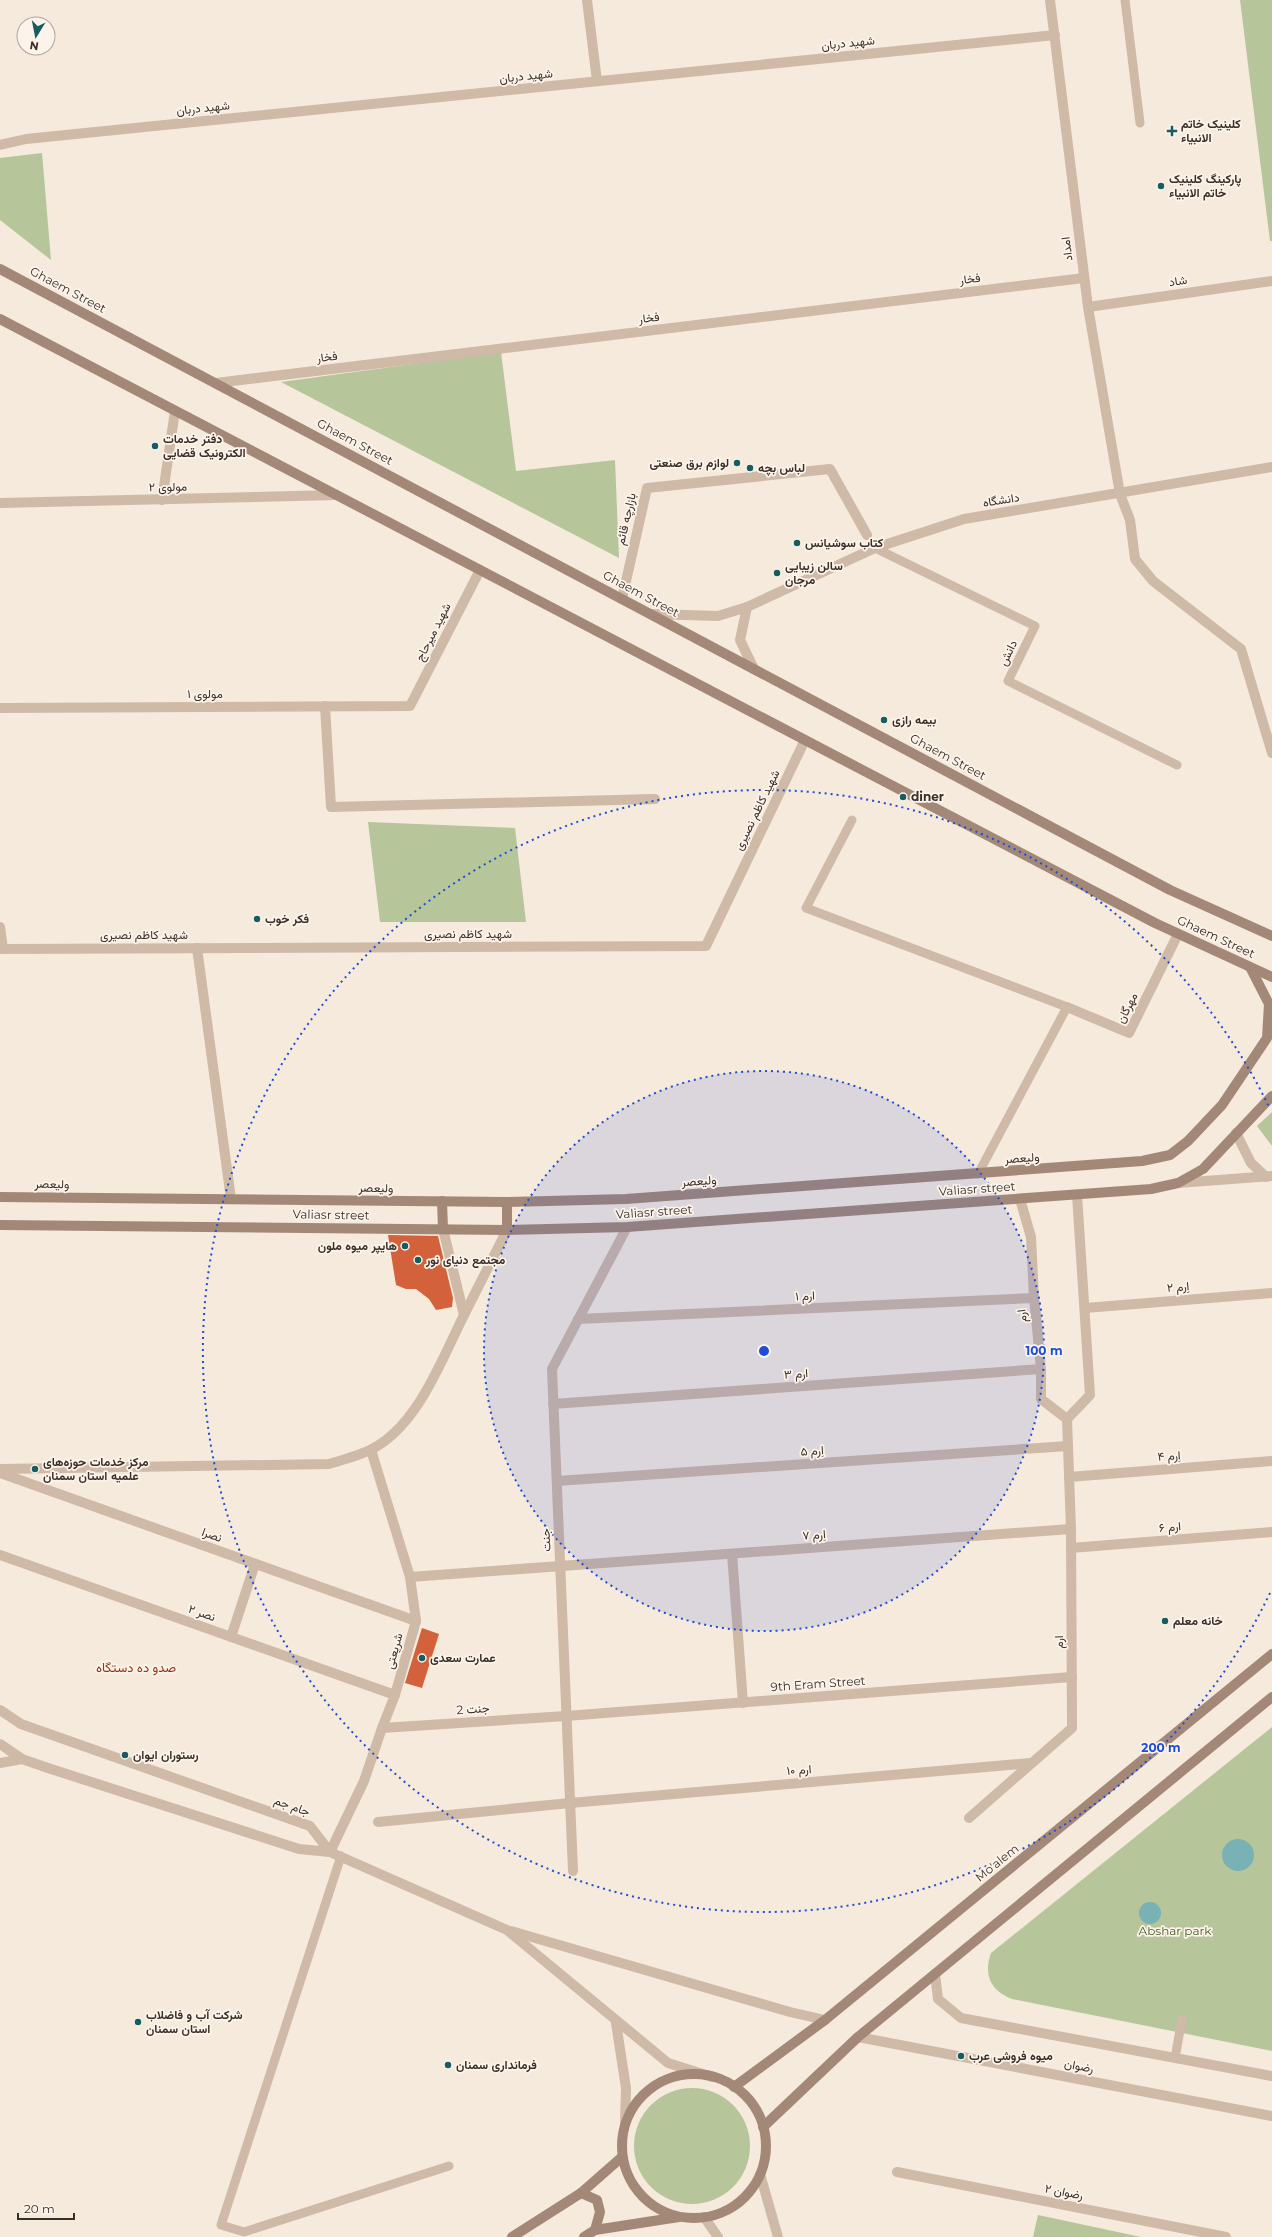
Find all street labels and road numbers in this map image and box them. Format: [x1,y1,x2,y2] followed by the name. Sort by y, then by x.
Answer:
[820,32,876,54] street label: شهید دربان
[498,65,554,87] street label: شهید دربان
[175,97,231,119] street label: شهید دربان
[1058,236,1075,262] street label: امداد
[28,263,109,316] street label: Ghaem Street
[958,270,981,288] street label: فخار
[1168,272,1188,289] street label: شاد
[637,309,660,327] street label: فخار
[315,348,338,366] street label: فخار
[315,415,396,468] street label: Ghaem Street
[149,479,187,495] street label: مولوی ۲
[982,489,1021,510] street label: دانشگاه
[612,491,640,547] street label: بازارچه قائم
[601,567,682,620] street label: Ghaem Street
[411,600,455,664] street label: شهید میرحاج
[995,637,1021,669] street label: دانش
[187,686,223,702] street label: مولوی ۱
[908,730,989,783] street label: Ghaem Street
[731,767,783,853] street label: شهید کاظم نصیری
[1175,912,1258,961] street label: Ghaem Street
[424,926,512,942] street label: شهید کاظم نصیری
[100,927,188,943] street label: شهید کاظم نصیری
[1112,990,1142,1026] street label: مهرگان
[1003,1149,1040,1167] street label: ولیعصر
[680,1172,717,1190] street label: ولیعصر
[33,1176,70,1192] street label: ولیعصر
[938,1178,1016,1199] street label: Valiasr street
[357,1180,394,1196] street label: ولیعصر
[615,1201,693,1222] street label: Valiasr street
[292,1206,370,1223] street label: Valiasr street
[1166,1278,1190,1296] street label: اِرم ۲
[795,1287,815,1305] street label: ارم ۱
[1013,1309,1031,1323] street label: ارم
[783,1365,809,1383] street label: ارم ۳
[800,1442,824,1460] street label: اِرم ۵
[1157,1447,1181,1465] street label: اِرم ۴
[1158,1518,1182,1536] street label: ارم ۶
[200,1524,224,1546] street label: نصرا
[802,1526,826,1544] street label: اِرم ۷
[538,1528,553,1552] street label: جنت
[186,1601,218,1625] street label: نصر ۲
[382,1631,406,1671] street label: شریعتی
[1051,1635,1067,1649] street label: ارم
[770,1673,866,1694] street label: 9th Eram Street
[456,1700,490,1717] street label: جنت 2
[786,1761,812,1779] street label: ارم ۱۰
[272,1792,312,1820] street label: جام جم
[972,1841,1021,1885] street label: Mo'alem
[1063,2055,1095,2077] street label: رضوان
[1043,2180,1085,2204] street label: رضوان ۲

